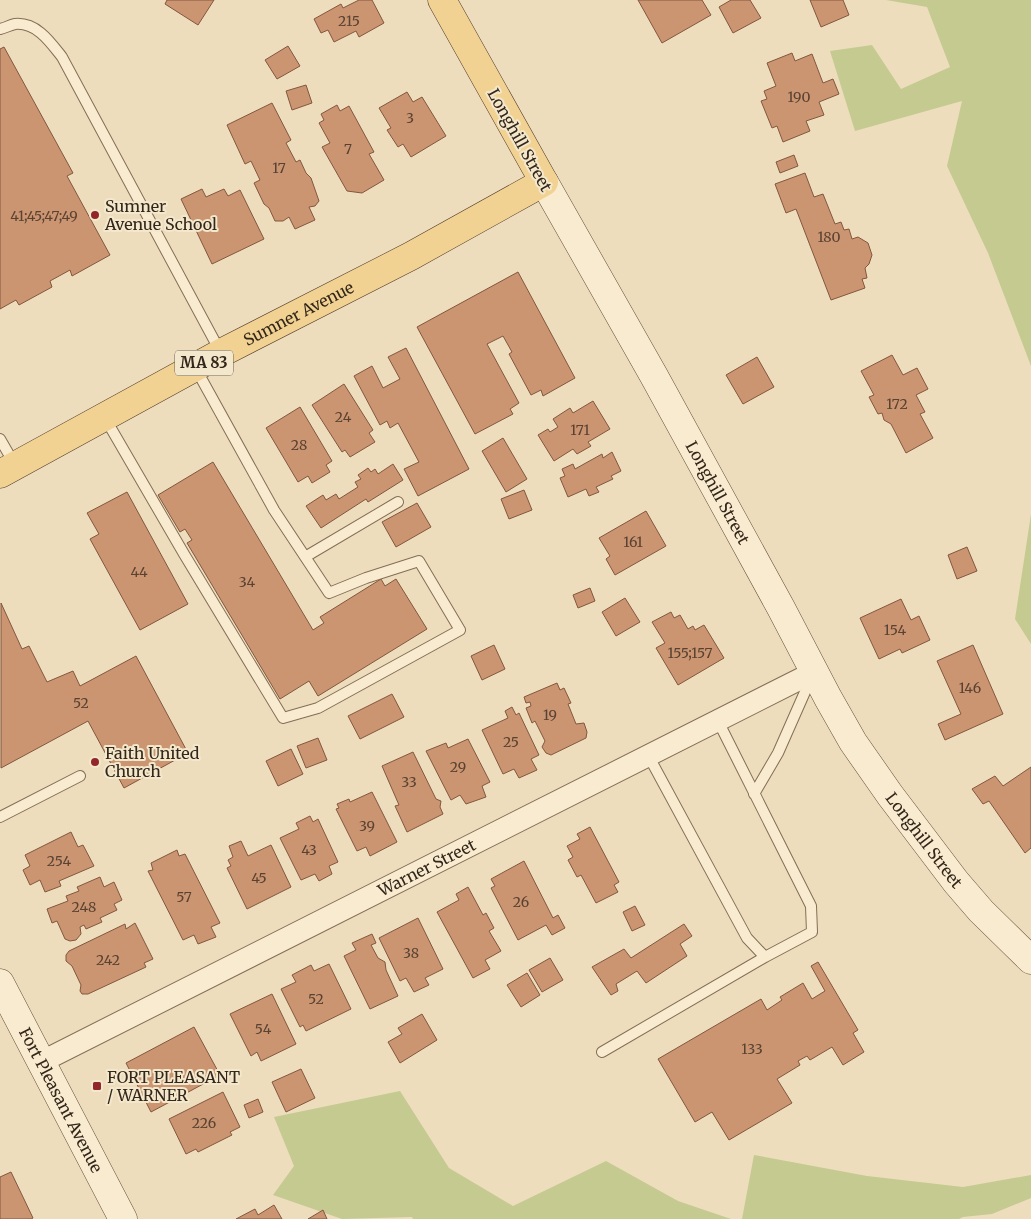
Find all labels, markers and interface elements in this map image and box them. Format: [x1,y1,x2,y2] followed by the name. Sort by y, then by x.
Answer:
[338,12,360,30] house number: 215
[483,85,557,196] street label: Longhill Street
[787,88,811,106] house number: 190
[406,109,414,127] house number: 3
[344,140,352,158] house number: 7
[272,159,286,177] house number: 17
[104,196,217,234] place label: Sumner Avenue School
[10,207,78,225] house number: 41;45;47;49
[89,209,101,221] marker: Sumner Avenue School
[817,228,841,246] house number: 180
[240,277,357,350] street label: Sumner Avenue
[175,350,233,376] road number: MA 83
[886,395,908,413] house number: 172
[335,408,352,426] house number: 24
[570,421,590,439] house number: 171
[291,436,307,454] house number: 28
[682,438,755,548] street label: Longhill Street
[623,533,643,551] house number: 161
[130,563,148,581] house number: 44
[239,573,256,591] house number: 34
[884,621,907,639] house number: 154
[667,644,713,662] house number: 155;157
[959,679,981,697] house number: 146
[73,694,89,712] house number: 52
[543,706,557,724] house number: 19
[503,733,519,751] house number: 25
[105,743,200,781] place label: Faith United Church
[89,756,101,768] marker: Faith United Church
[450,758,466,776] house number: 29
[401,773,417,791] house number: 33
[882,788,967,893] street label: Longhill Street
[359,817,375,835] house number: 39
[374,834,480,901] street label: Warner Street
[301,841,317,859] house number: 43
[47,852,72,870] house number: 254
[251,869,267,887] house number: 45
[176,888,192,906] house number: 57
[513,893,529,911] house number: 26
[72,898,96,916] house number: 248
[403,944,419,962] house number: 38
[96,951,120,969] house number: 242
[308,990,324,1008] house number: 52
[255,1020,272,1038] house number: 54
[15,1024,107,1176] street label: Fort Pleasant Avenue
[741,1040,763,1058] house number: 133
[107,1067,240,1105] place label: FORT PLEASANT / WARNER
[91,1080,103,1092] marker: FORT PLEASANT / WARNER
[192,1114,216,1132] house number: 226

